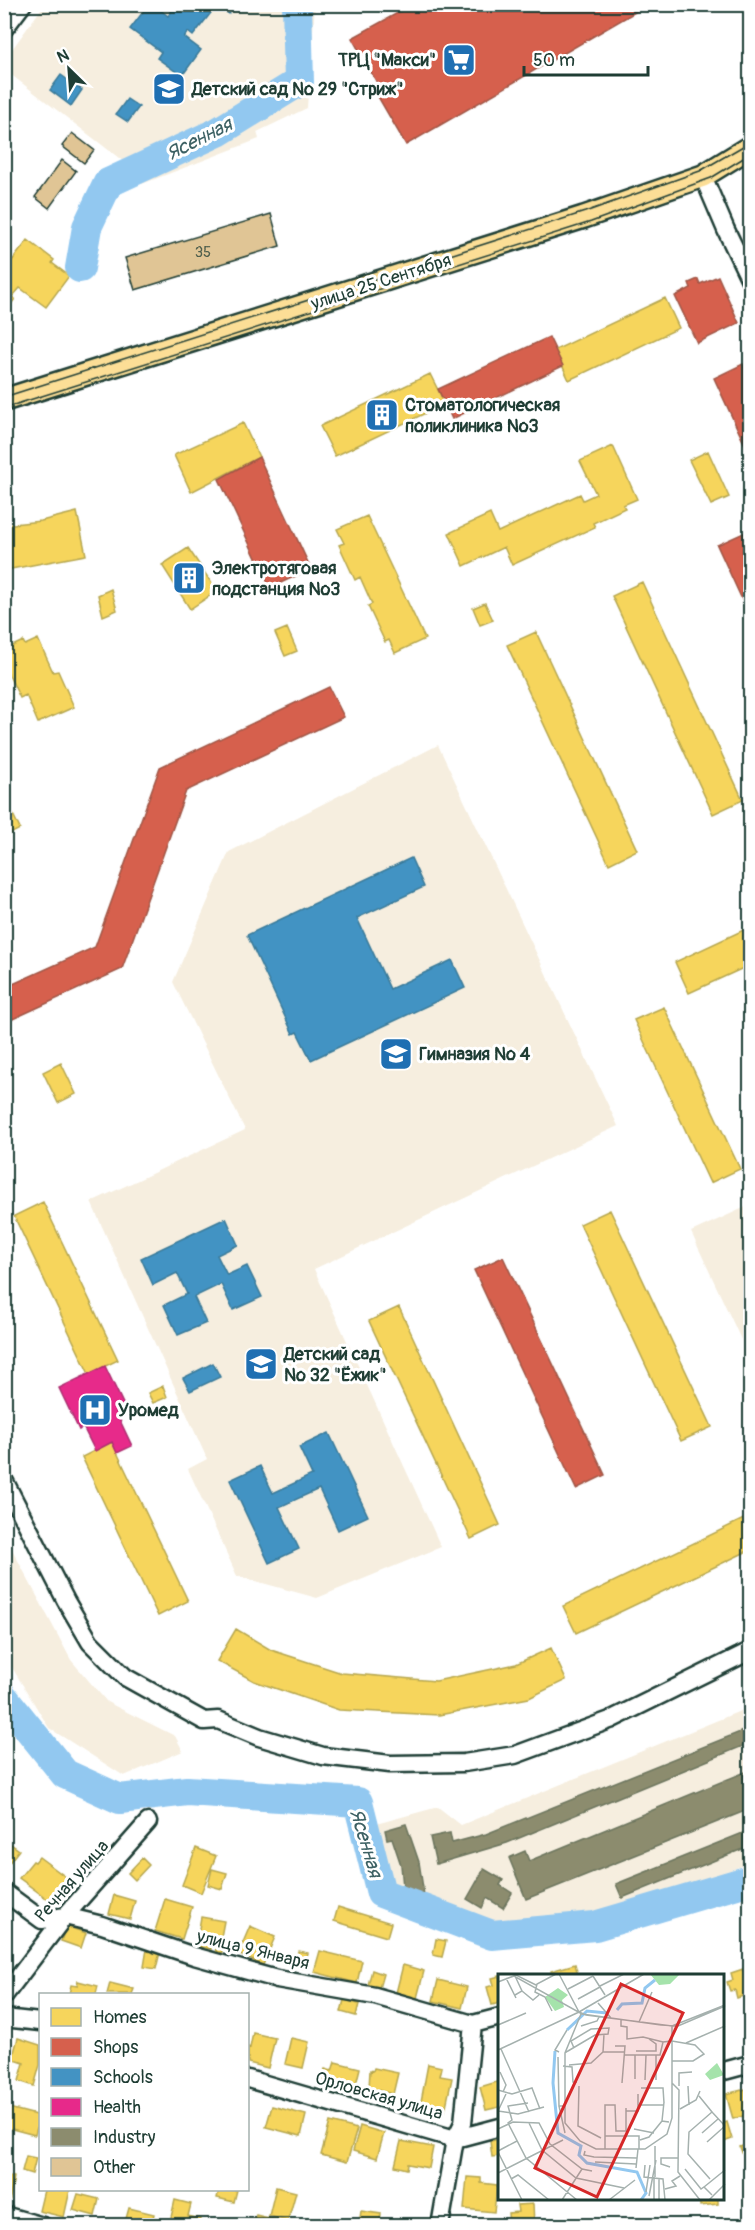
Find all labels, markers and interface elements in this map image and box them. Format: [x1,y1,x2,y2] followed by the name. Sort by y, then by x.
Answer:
[39,39,99,99] north arrow
[524,39,648,77] scale bar
[441,42,477,78] supermarket icon: ТРЦ "Макси"
[54,45,72,68] text: N
[337,49,436,72] place label: ТРЦ "Макси"
[533,49,575,72] text: 50 m
[151,71,187,107] school or university icon: Детский сад № 29 "Стриж"
[191,78,404,101] place label: Детский сад № 29 "Стриж"
[162,111,238,166] water label: Ясенная
[195,243,211,262] house number: 35
[307,248,454,316] street label: улица 25 Сентября
[405,394,560,438] place label: Стоматологическая поликлиника №3
[364,397,400,433] building icon: Стоматологическая поликлиника №3
[212,557,340,601] place label: Электротяговая подстанция №3
[171,560,207,596] building icon: Электротяговая подстанция №3
[378,1036,414,1072] school or university icon: Гимназия № 4
[419,1043,531,1066] place label: Гимназия № 4
[283,1343,387,1387] place label: Детский сад № 32 "Ёжик"
[243,1346,279,1382] school or university icon: Детский сад № 32 "Ёжик"
[77,1392,113,1428] hospital icon: Уромед
[118,1399,179,1422] place label: Уромед
[344,1806,389,1883] water label: Ясенная
[30,1835,114,1927] street label: Речная улица
[193,1925,312,1975] street label: улица 9 Января
[498,1974,725,2200] inset map
[39,1993,249,2191] legend
[93,2006,146,2029] text: Homes
[93,2036,138,2059] text: Shops
[93,2066,153,2089] text: Schools
[312,2067,446,2125] street label: Орловская улица
[93,2096,141,2119] text: Health
[93,2126,156,2149] text: Industry
[93,2156,136,2179] text: Other

